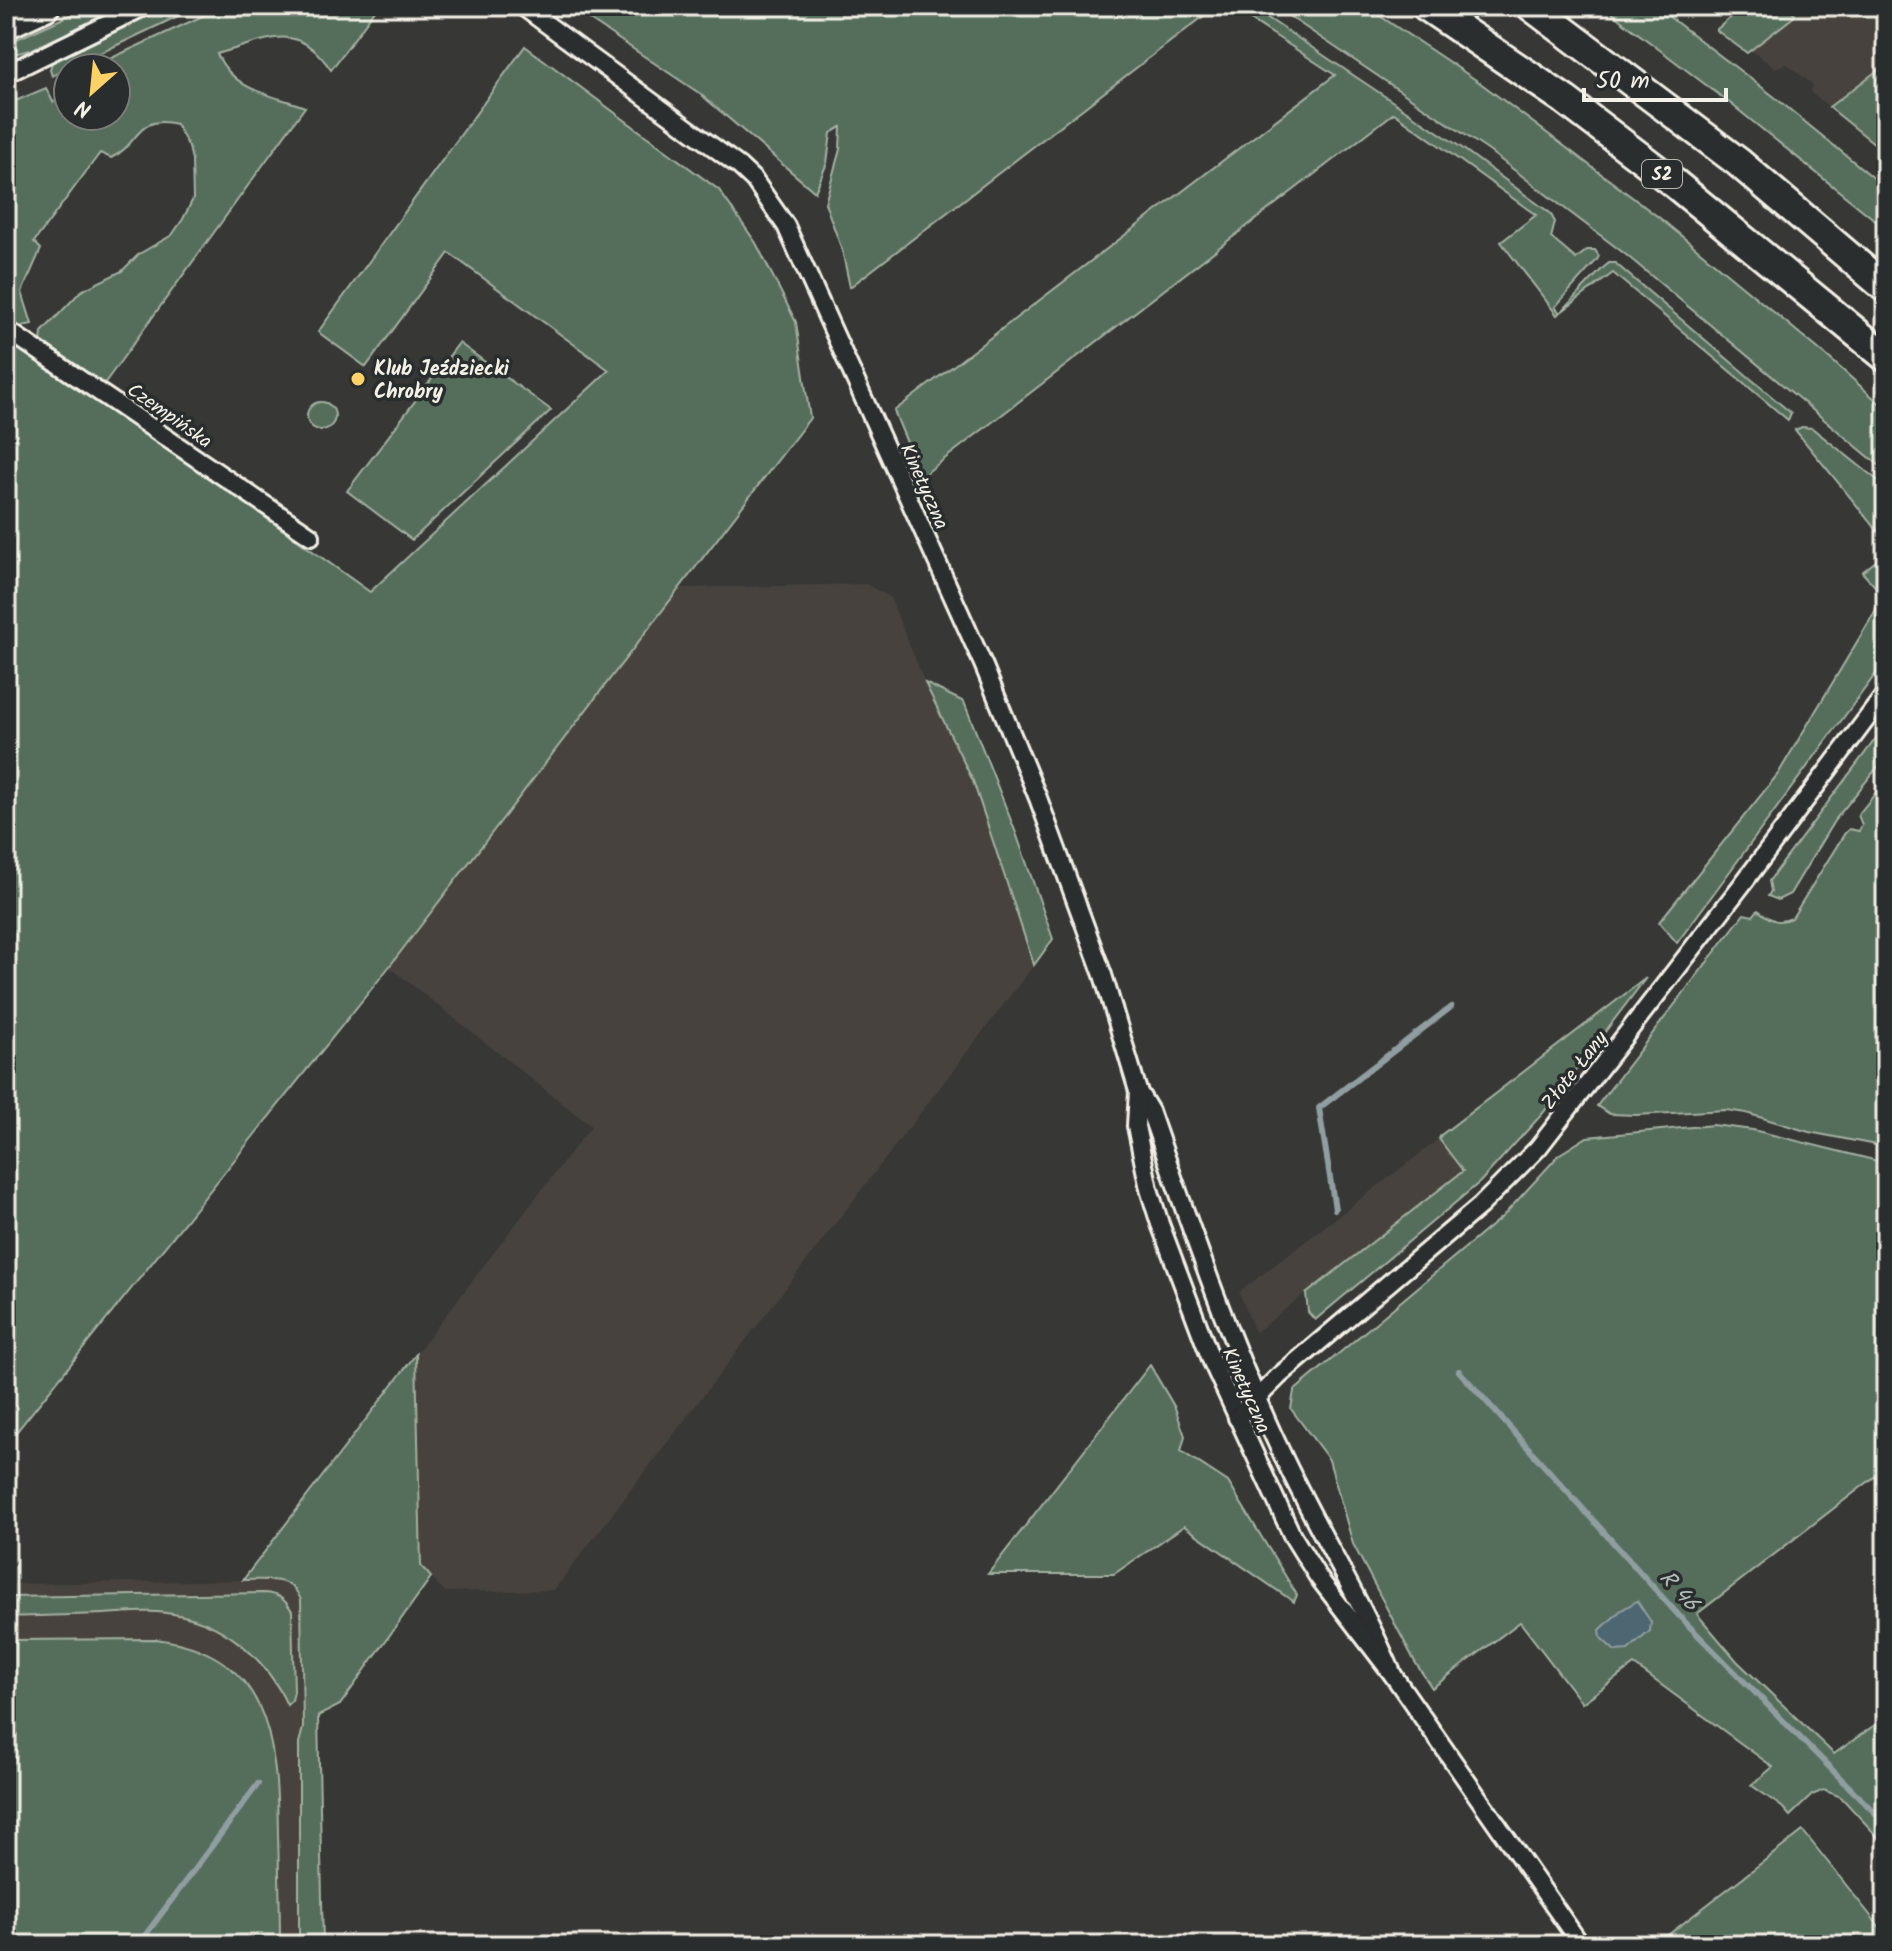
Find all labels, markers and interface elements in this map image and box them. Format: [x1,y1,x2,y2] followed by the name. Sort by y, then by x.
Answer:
[52,52,132,132] north arrow
[1584,52,1726,102] scale bar
[1596,62,1650,101] text: 50 m
[70,89,98,126] text: N
[1642,160,1682,188] road number: S2
[374,354,510,409] place label: Klub Jeździecki Chrobry
[349,370,367,388] marker: Klub Jeździecki Chrobry
[120,375,218,458] street label: Czempińska
[890,439,956,535] street label: Kinetyczna
[1534,1024,1617,1118] street label: Złote Łany
[1212,1343,1278,1439] street label: Kinetyczna
[1650,1563,1708,1622] water label: R 46

